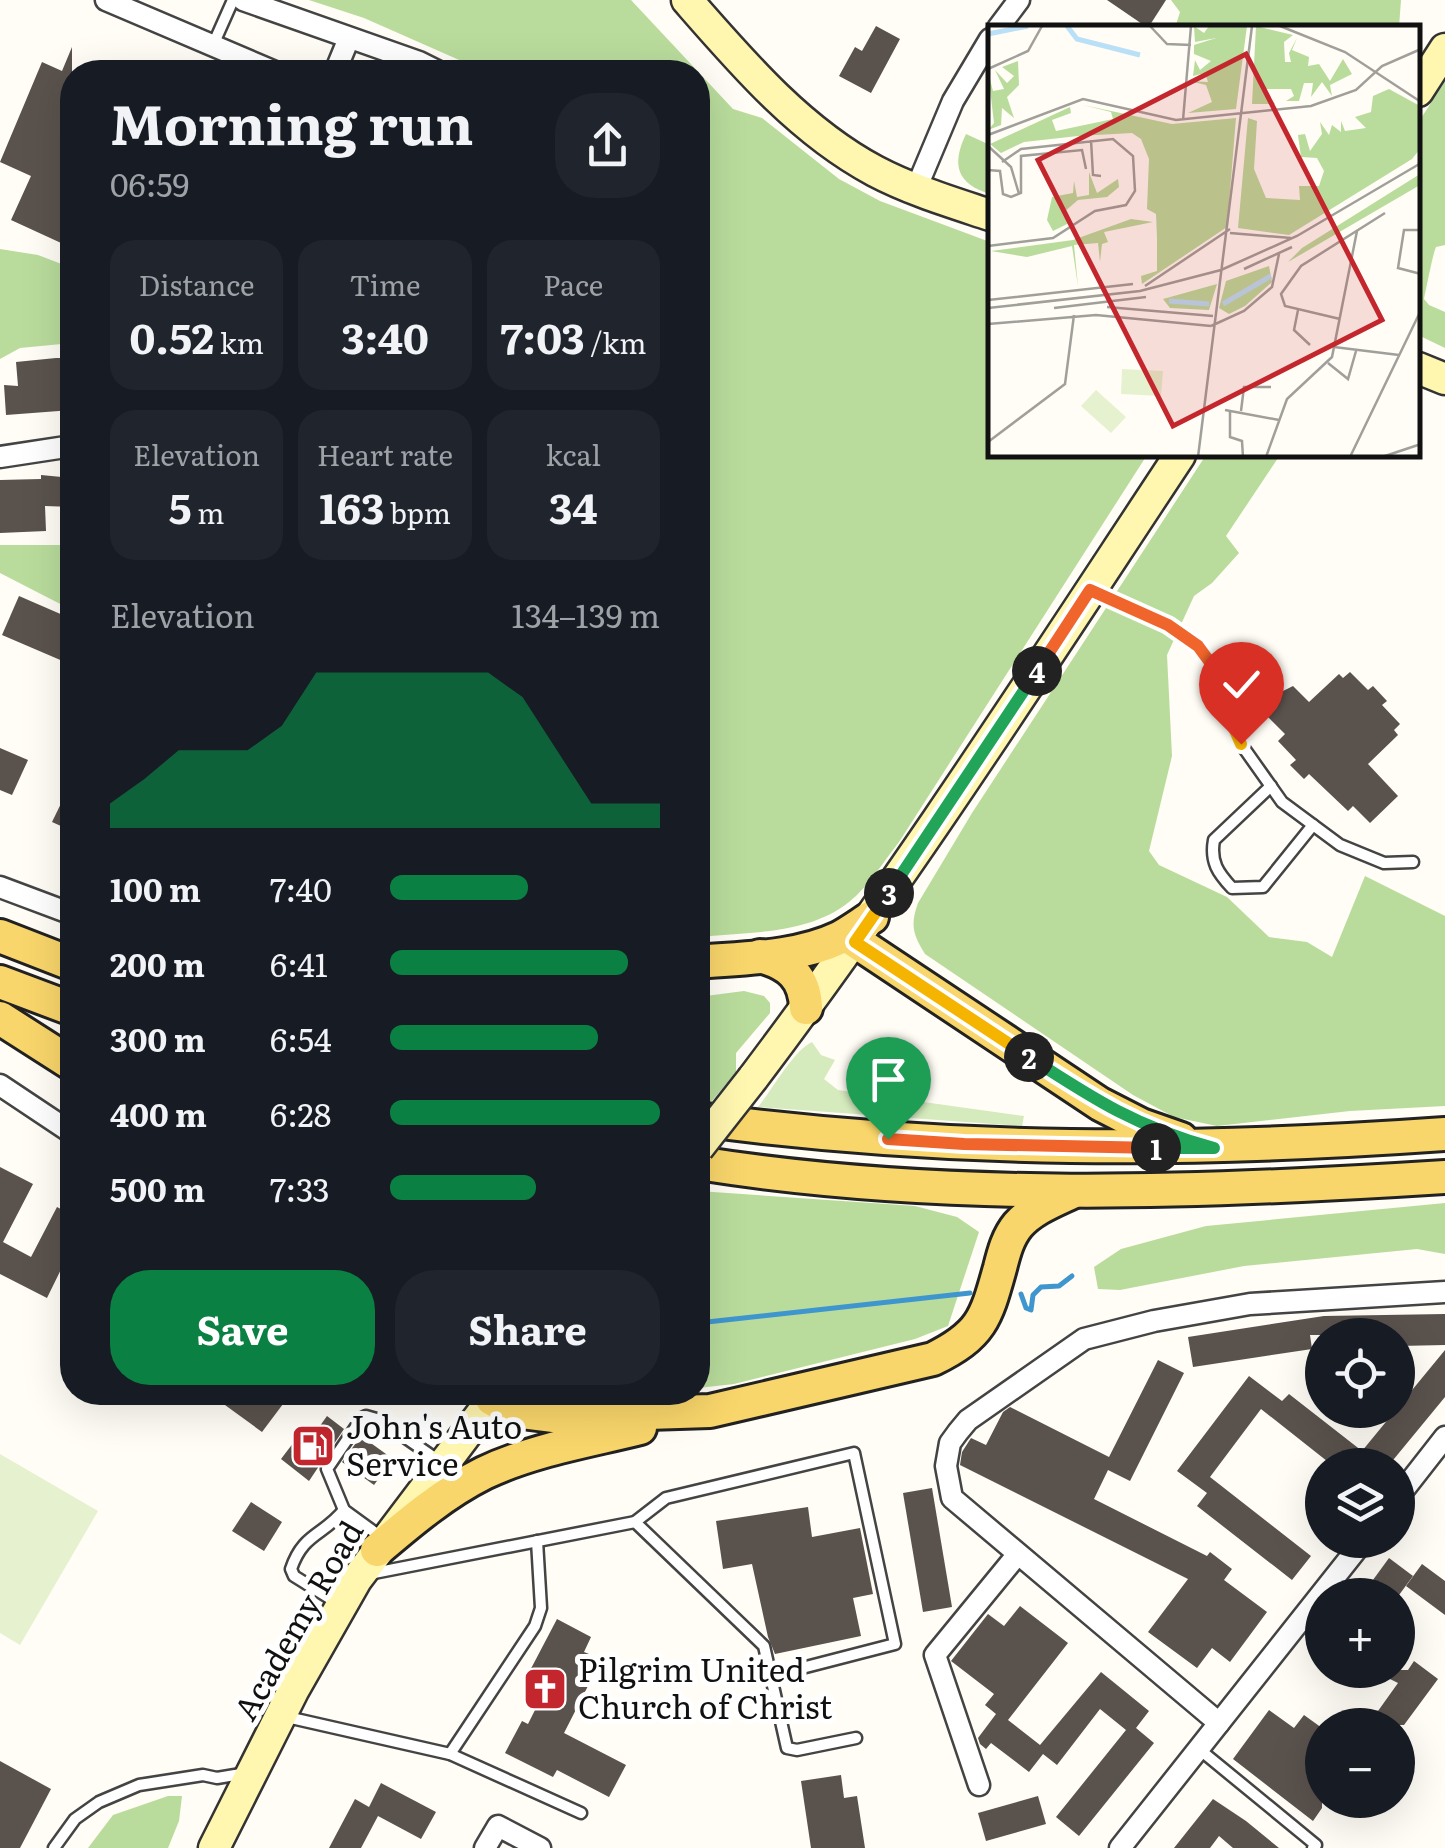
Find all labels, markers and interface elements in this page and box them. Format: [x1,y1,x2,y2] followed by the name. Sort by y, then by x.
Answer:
[988,25,1420,458] inset map
[110,80,473,162] text: Morning run
[555,93,660,198] button: share
[110,159,189,207] text: 06:59
[139,263,255,305] text: Distance
[349,263,421,305] text: Time
[543,263,603,305] text: Pace
[129,305,214,367] text: 0.52
[341,305,429,367] text: 3:40
[500,305,585,367] text: 7:03
[214,321,264,363] text: km
[585,321,646,363] text: /km
[133,433,260,475] text: Elevation
[317,433,453,475] text: Heart rate
[546,433,601,475] text: kcal
[169,475,192,537] text: 5
[319,475,384,537] text: 163
[549,475,598,537] text: 34
[192,491,224,533] text: m
[384,491,451,533] text: bpm
[110,590,255,638] text: Elevation
[512,590,660,638] text: 134–139 m
[1199,642,1284,745] pin
[1012,646,1062,696] pin: 4
[1029,650,1045,692] text: 4
[1214,657,1269,712] icon: check
[110,864,201,912] text: 100 m
[270,864,332,912] text: 7:40
[864,868,914,918] pin: 3
[881,872,897,914] text: 3
[110,939,205,987] text: 200 m
[270,939,328,987] text: 6:41
[110,1014,206,1062] text: 300 m
[270,1014,332,1062] text: 6:54
[1004,1032,1054,1082] pin: 2
[1021,1036,1037,1078] text: 2
[846,1037,931,1140] pin
[861,1052,916,1107] icon: arrive
[110,1089,207,1137] text: 400 m
[270,1089,331,1137] text: 6:28
[1131,1123,1181,1173] pin: 1
[1150,1127,1162,1169] text: 1
[110,1164,205,1212] text: 500 m
[270,1164,330,1212] text: 7:33
[110,1270,375,1385] button: Save
[395,1270,660,1385] button: Share
[1305,1318,1415,1818] map controls
[1305,1318,1415,1428] button: locate
[346,1401,522,1486] place label: John's Auto Service
[290,1423,336,1469] fuel station icon: John's Auto Service
[1305,1448,1415,1558] button: layers
[220,1511,373,1728] street label: Academy Road
[1305,1578,1415,1688] button: +
[578,1644,832,1729] place label: Pilgrim United Church of Christ
[522,1666,568,1712] church icon: Pilgrim United Church of Christ
[1305,1708,1415,1818] button: −

